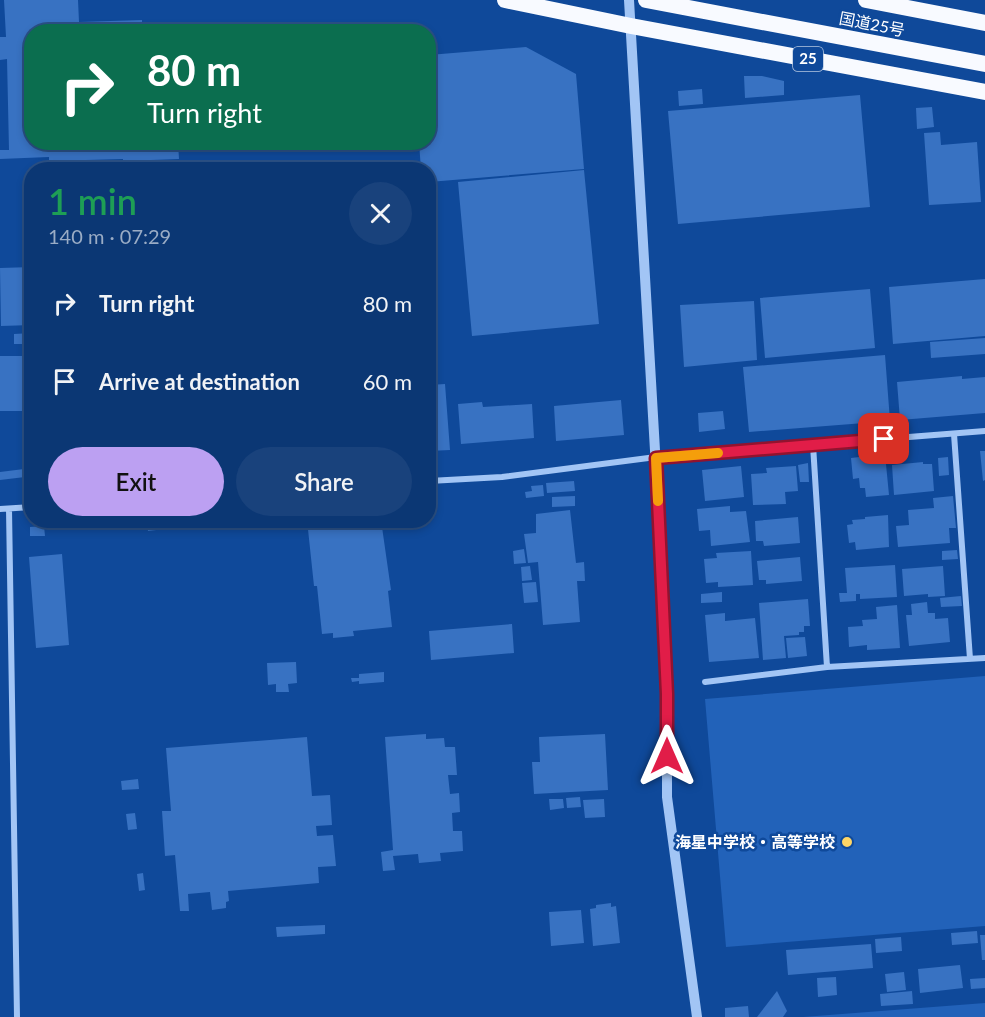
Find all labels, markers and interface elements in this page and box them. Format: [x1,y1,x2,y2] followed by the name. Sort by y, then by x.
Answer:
[838,8,907,39] street label: 国道25号
[147,45,241,95] text: 80 m
[793,47,823,71] road number: 25
[48,48,126,126] icon: right
[147,96,262,129] text: Turn right
[48,179,137,223] text: 1 min
[349,182,412,245] button: close
[48,224,171,248] text: 140 m · 07:29
[48,287,81,320] icon: right
[99,290,194,317] text: Turn right
[363,290,412,317] text: 80 m
[48,365,81,398] icon: arrive
[99,368,300,395] text: Arrive at destination
[363,368,412,395] text: 60 m
[858,413,909,464] pin
[867,422,900,455] icon: arrive
[48,447,224,516] button: Exit
[236,447,412,516] button: Share
[635,724,699,788] position arrow
[675,832,835,851] place label: 海星中学校・高等学校
[840,835,854,849] marker: 海星中学校・高等学校

